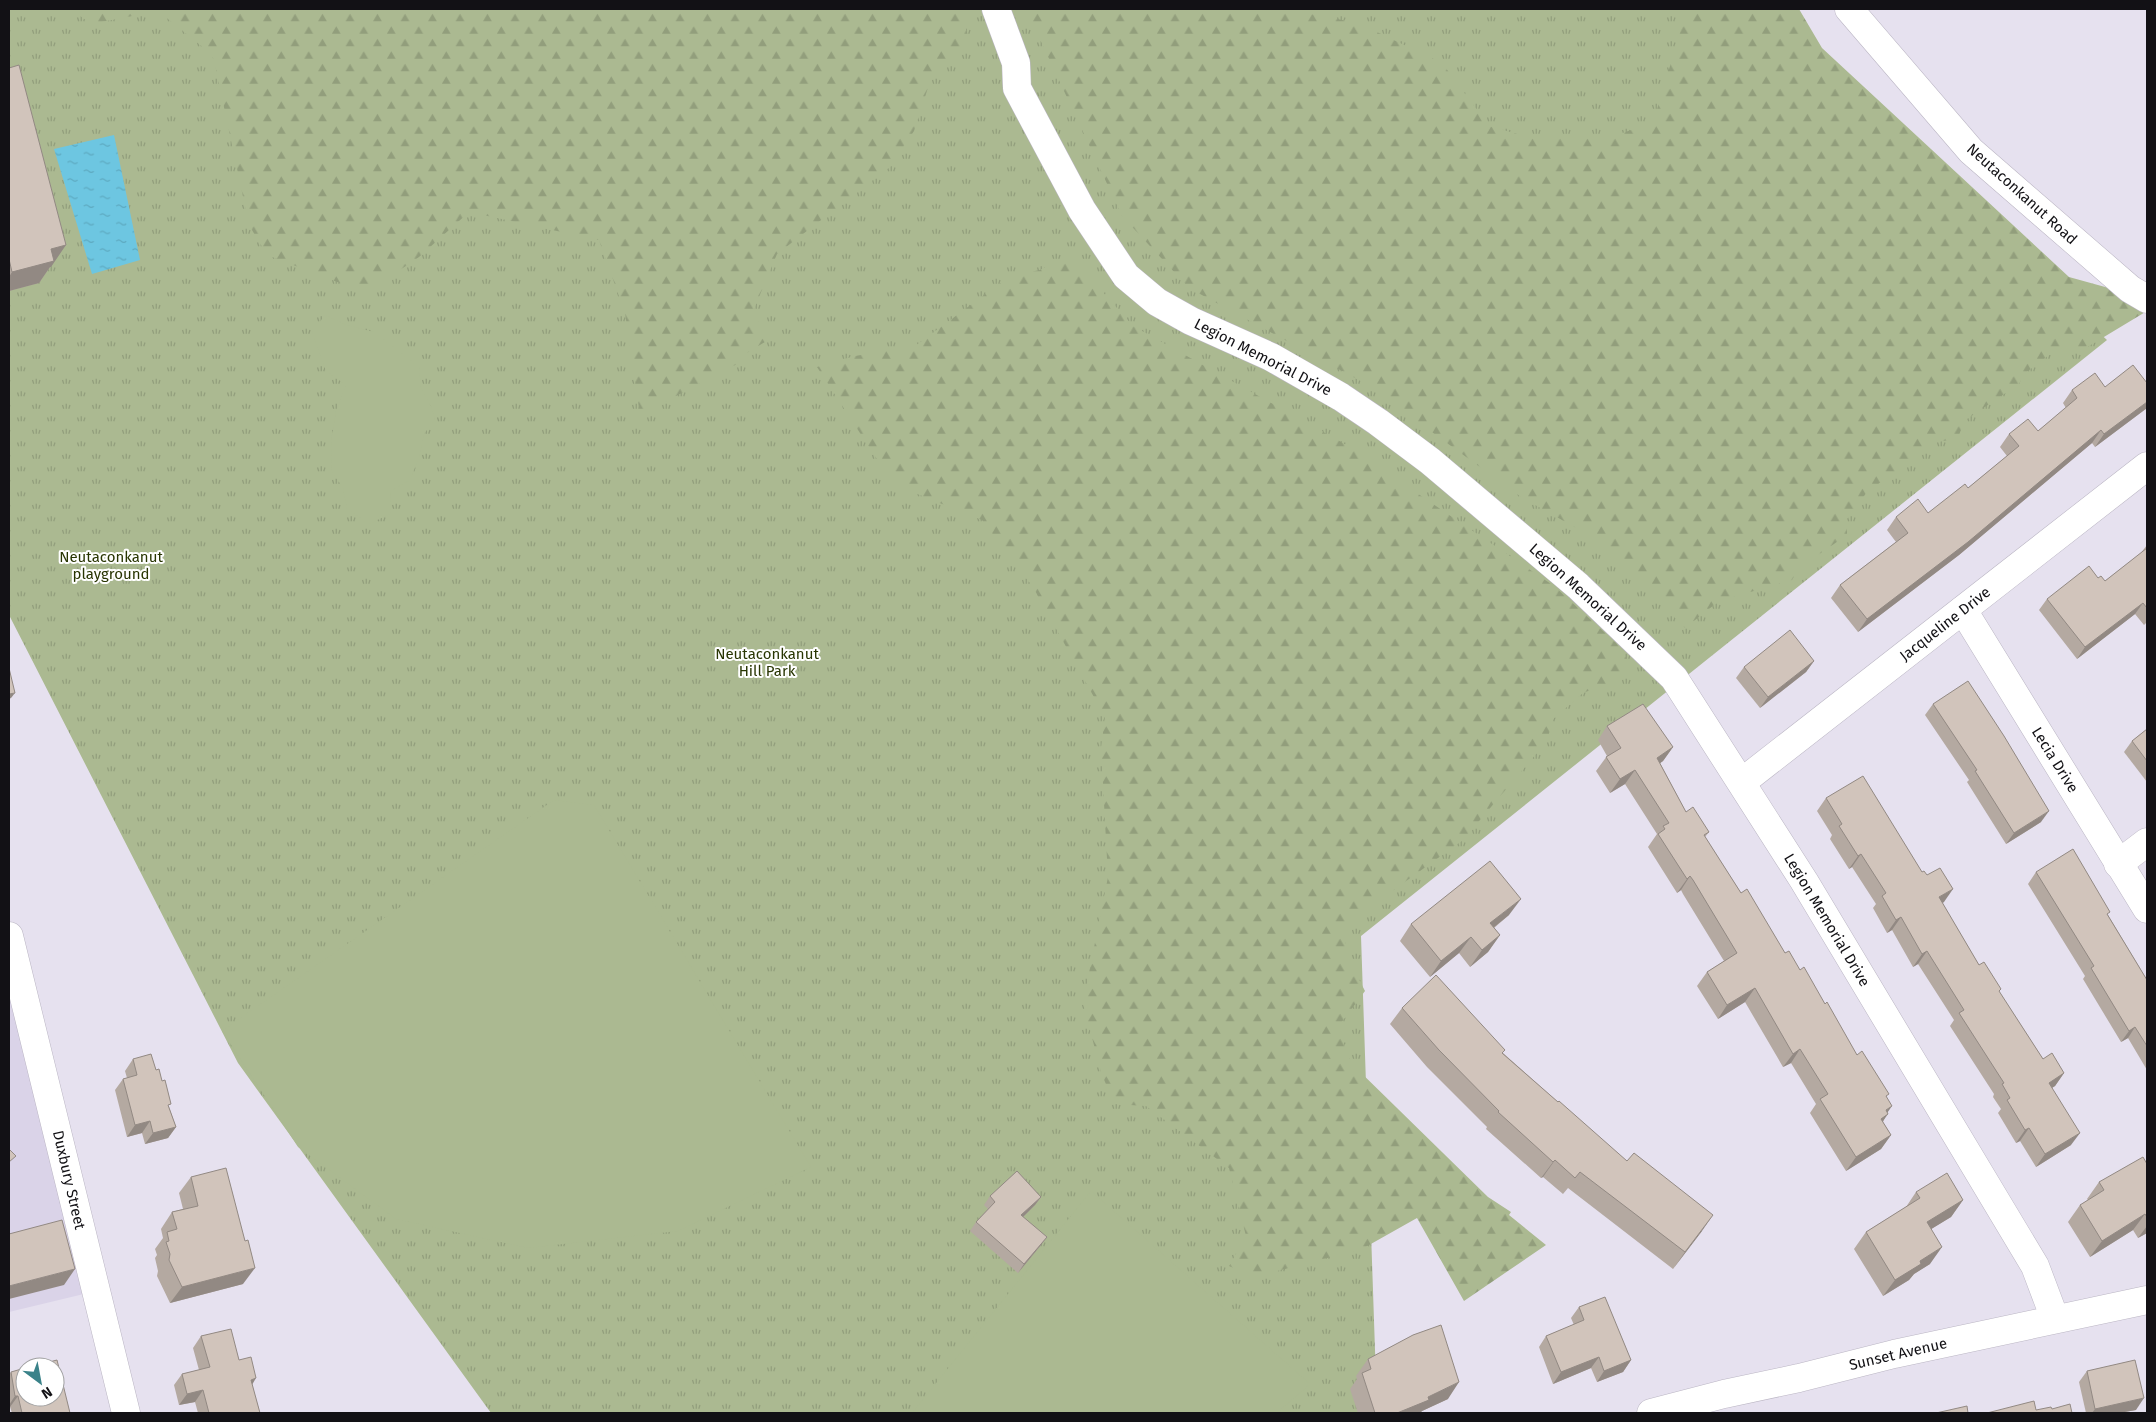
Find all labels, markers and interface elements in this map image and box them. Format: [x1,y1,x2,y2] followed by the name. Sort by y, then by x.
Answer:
[1963,140,2081,248] street label: Neutaconkanut Road
[1191,315,1335,399] street label: Legion Memorial Drive
[1526,539,1650,655] street label: Legion Memorial Drive
[59,548,163,583] park label: Neutaconkanut playground
[1896,583,1994,665] street label: Jacqueline Drive
[715,645,819,680] park label: Neutaconkanut Hill Park
[2028,724,2082,796] street label: Lecia Drive
[1780,850,1874,990] street label: Legion Memorial Drive
[49,1129,89,1232] street label: Duxbury Street
[1847,1334,1949,1374] street label: Sunset Avenue
[15,1357,65,1407] north arrow
[38,1383,55,1402] text: N

